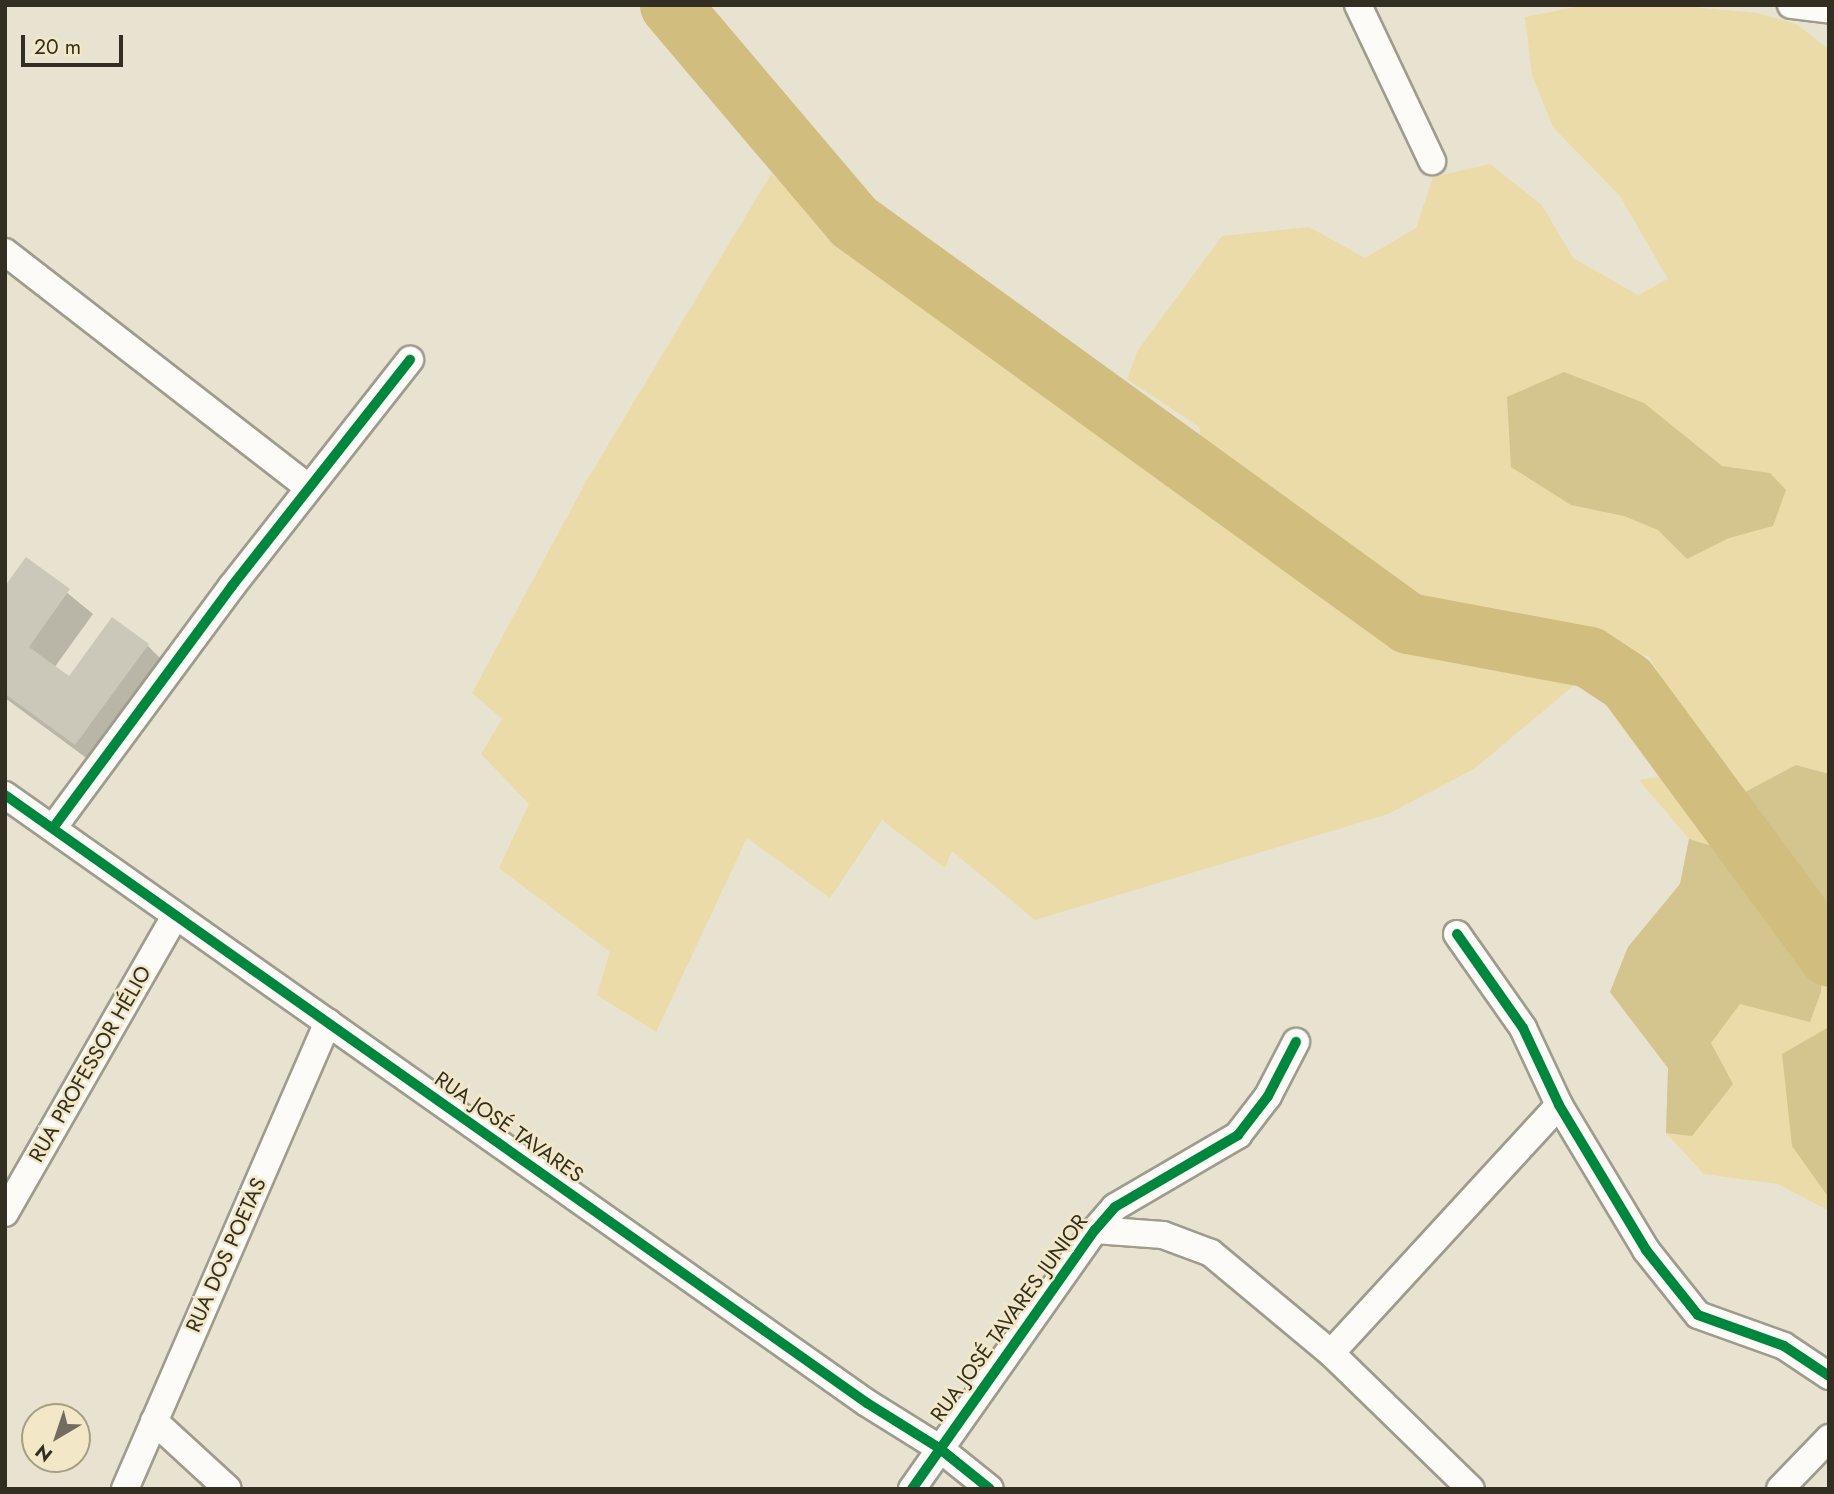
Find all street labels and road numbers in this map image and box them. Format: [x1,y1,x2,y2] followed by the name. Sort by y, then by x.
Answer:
[23,961,157,1167] street label: RUA PROFESSOR HÉLIO
[430,1066,588,1188] street label: RUA JOSÉ TAVARES
[181,1174,271,1336] street label: RUA DOS POETAS
[925,1209,1093,1427] street label: RUA JOSÉ TAVARES JUNIOR

